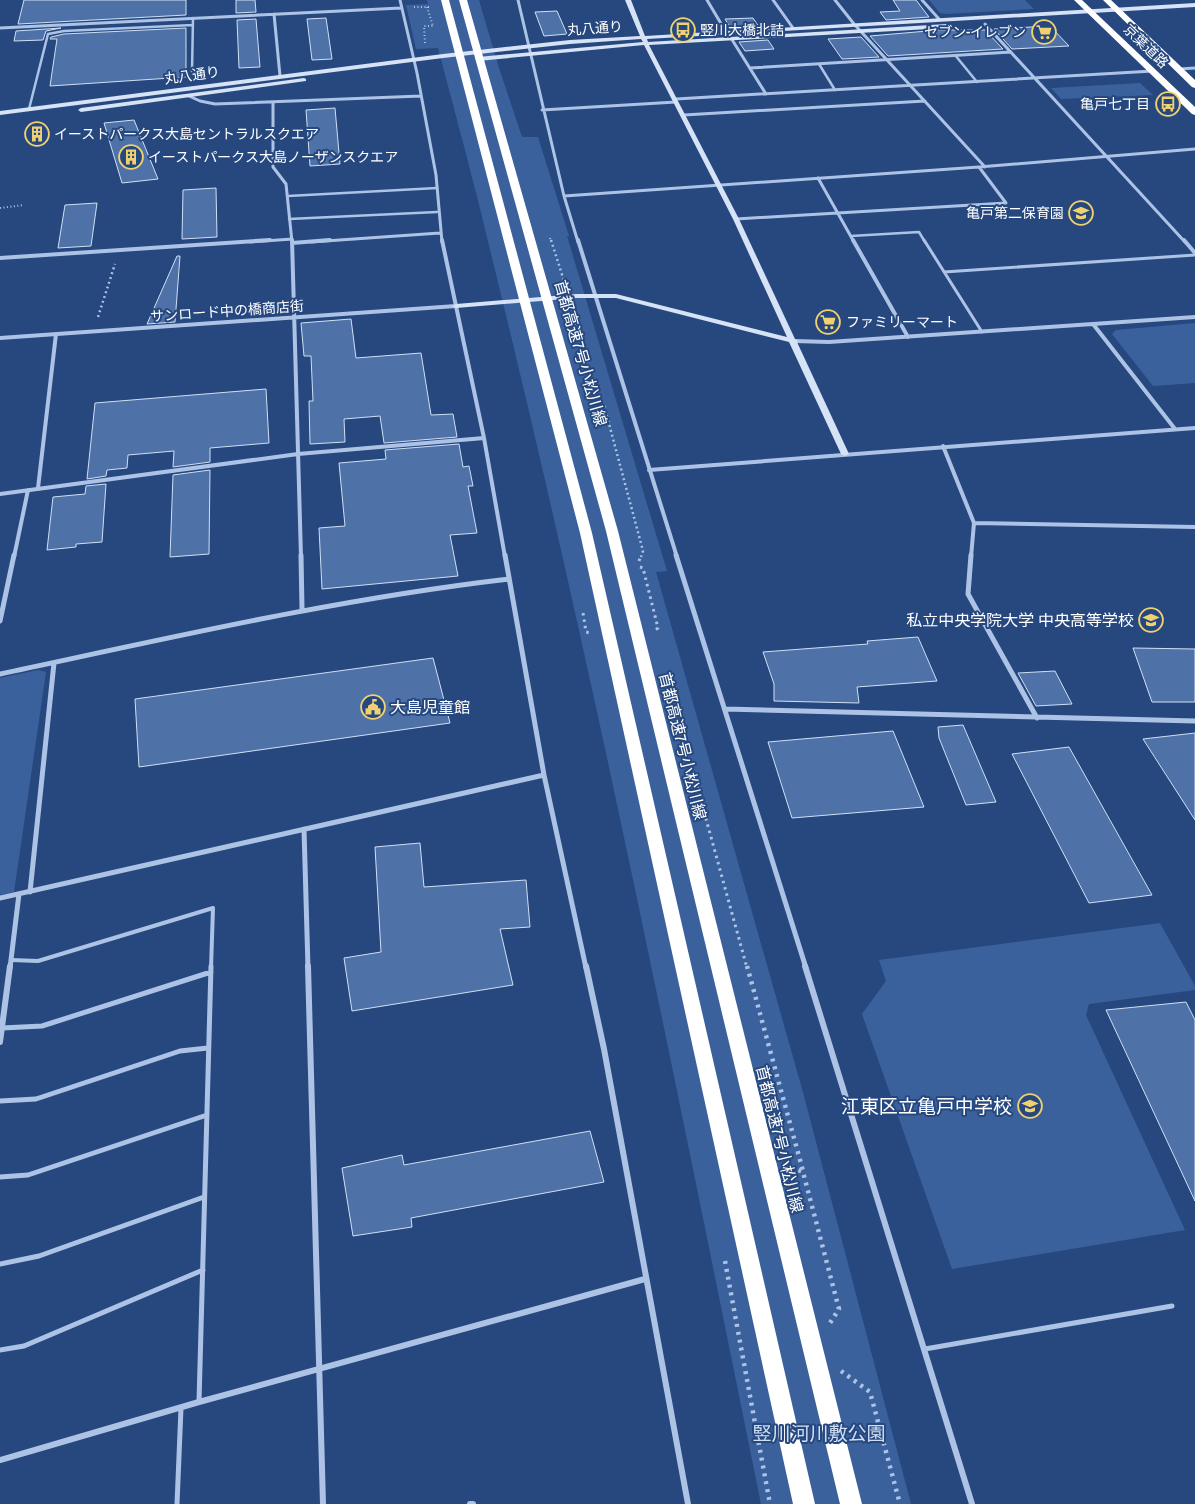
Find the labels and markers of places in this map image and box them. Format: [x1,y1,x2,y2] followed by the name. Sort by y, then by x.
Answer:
[670,17,696,43] bus stop icon: 竪川大橋北詰
[1031,19,1057,45] supermarket icon: セブン-イレブン
[700,21,784,39] place label: 竪川大橋北詰
[924,23,1026,41] place label: セブン-イレブン
[1155,91,1181,117] bus stop icon: 亀戸七丁目
[1080,95,1150,113] place label: 亀戸七丁目
[24,121,50,147] building icon: イーストパークス大島セントラルスクエア
[54,125,319,143] place label: イーストパークス大島セントラルスクエア
[118,144,144,170] building icon: イーストパークス大島ノーザンスクエア
[148,148,398,166] place label: イーストパークス大島ノーザンスクエア
[1068,200,1094,226] school or university icon: 亀戸第二保育園
[966,204,1064,222] place label: 亀戸第二保育園
[815,309,841,335] supermarket icon: ファミリーマート
[846,313,958,331] place label: ファミリーマート
[1138,607,1164,633] school or university icon: 私立中央学院大学 中央高等学校
[906,609,1134,631] place label: 私立中央学院大学 中央高等学校
[360,694,386,720] public building icon: 大島児童館
[390,696,470,718] place label: 大島児童館
[841,1093,1012,1119] place label: 江東区立亀戸中学校
[1017,1093,1043,1119] school or university icon: 江東区立亀戸中学校

